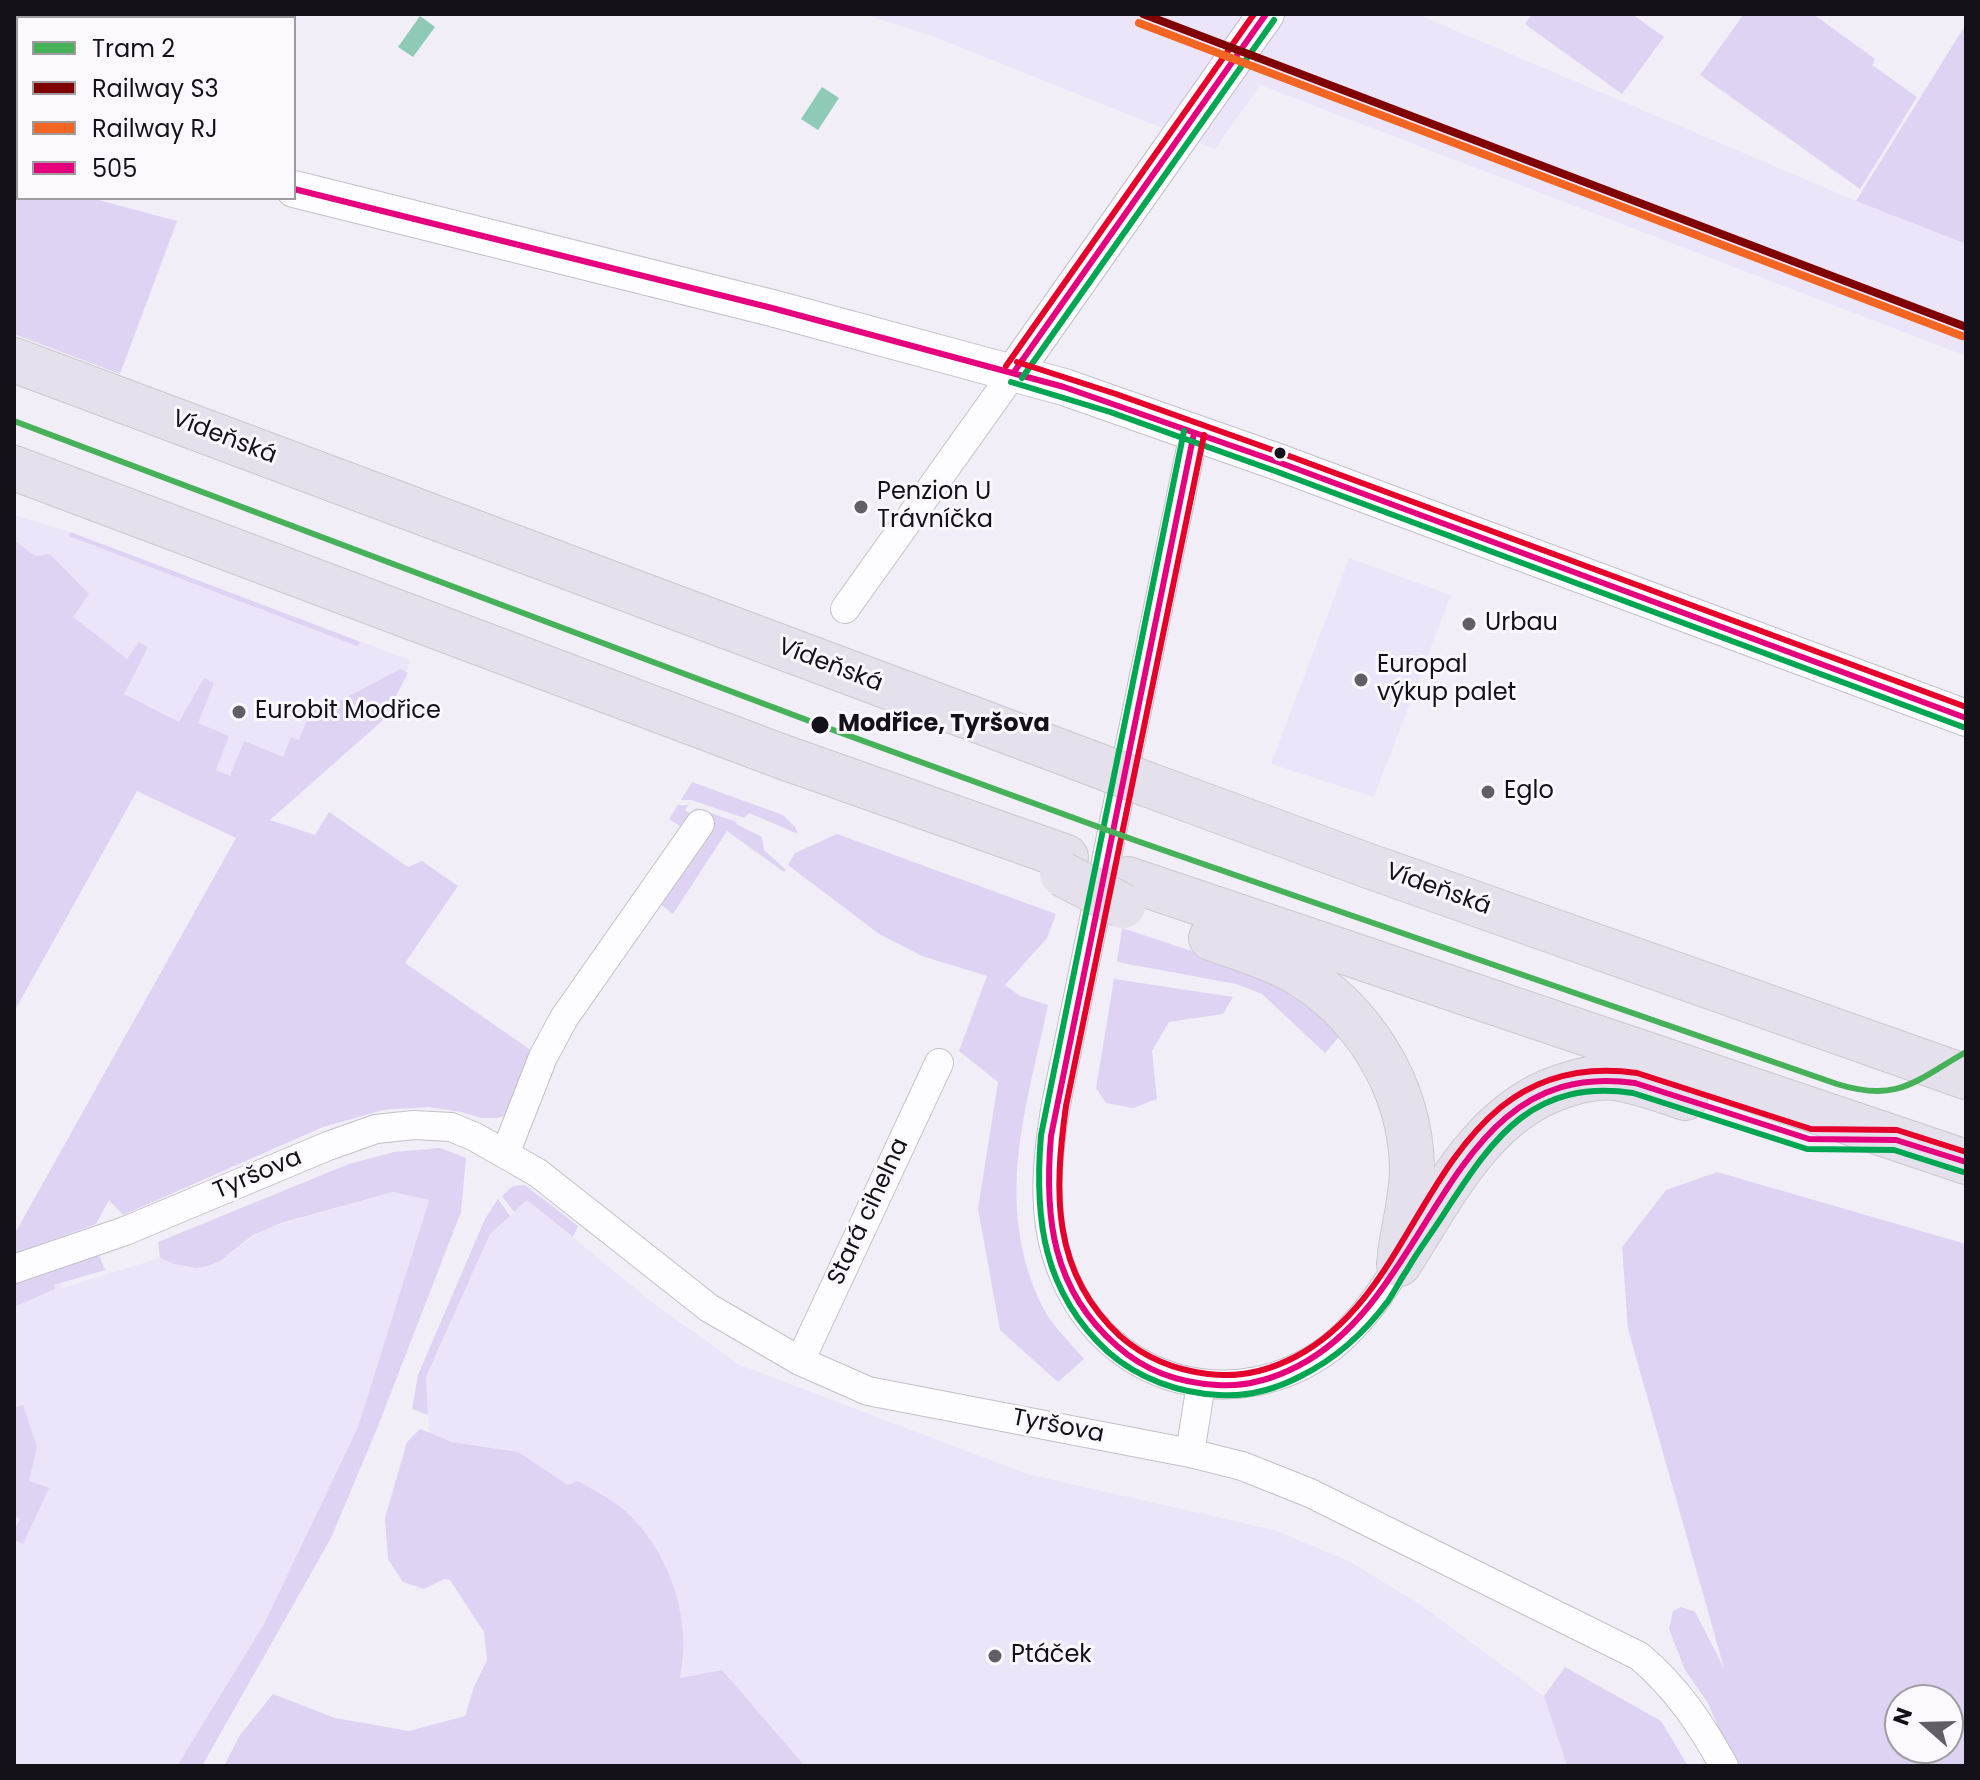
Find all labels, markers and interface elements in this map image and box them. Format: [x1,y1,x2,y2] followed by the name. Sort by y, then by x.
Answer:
[16,16,296,200] legend
[92,32,175,65] text: Tram 2
[92,72,219,105] text: Railway S3
[92,112,218,145] text: Railway RJ
[92,152,137,185] text: 505
[168,405,280,471] street label: Vídeňská
[1272,445,1288,461] unlabelled marker
[877,479,993,535] place label: Penzion U Trávníčka
[852,498,870,516] marker: Penzion U Trávníčka
[1485,610,1558,638] place label: Urbau
[1460,615,1478,633] marker: Urbau
[774,633,886,699] street label: Vídeňská
[1377,652,1516,708] place label: Europal výkup palet
[1352,671,1370,689] marker: Europal výkup palet
[255,698,441,726] place label: Eurobit Modřice
[230,703,248,721] marker: Eurobit Modřice
[838,711,1050,739] place label: Modřice, Tyršova
[809,714,831,736] marker: Modřice, Tyršova
[1504,778,1554,806] place label: Eglo
[1479,783,1497,801] marker: Eglo
[1382,858,1494,922] street label: Vídeňská
[822,1134,916,1290] street label: Stará cihelna
[210,1144,306,1206] street label: Tyršova
[1010,1404,1106,1450] street label: Tyršova
[1011,1642,1092,1670] place label: Ptáček
[986,1647,1004,1665] marker: Ptáček
[1884,1684,1964,1764] north arrow
[1885,1703,1920,1729] text: N

